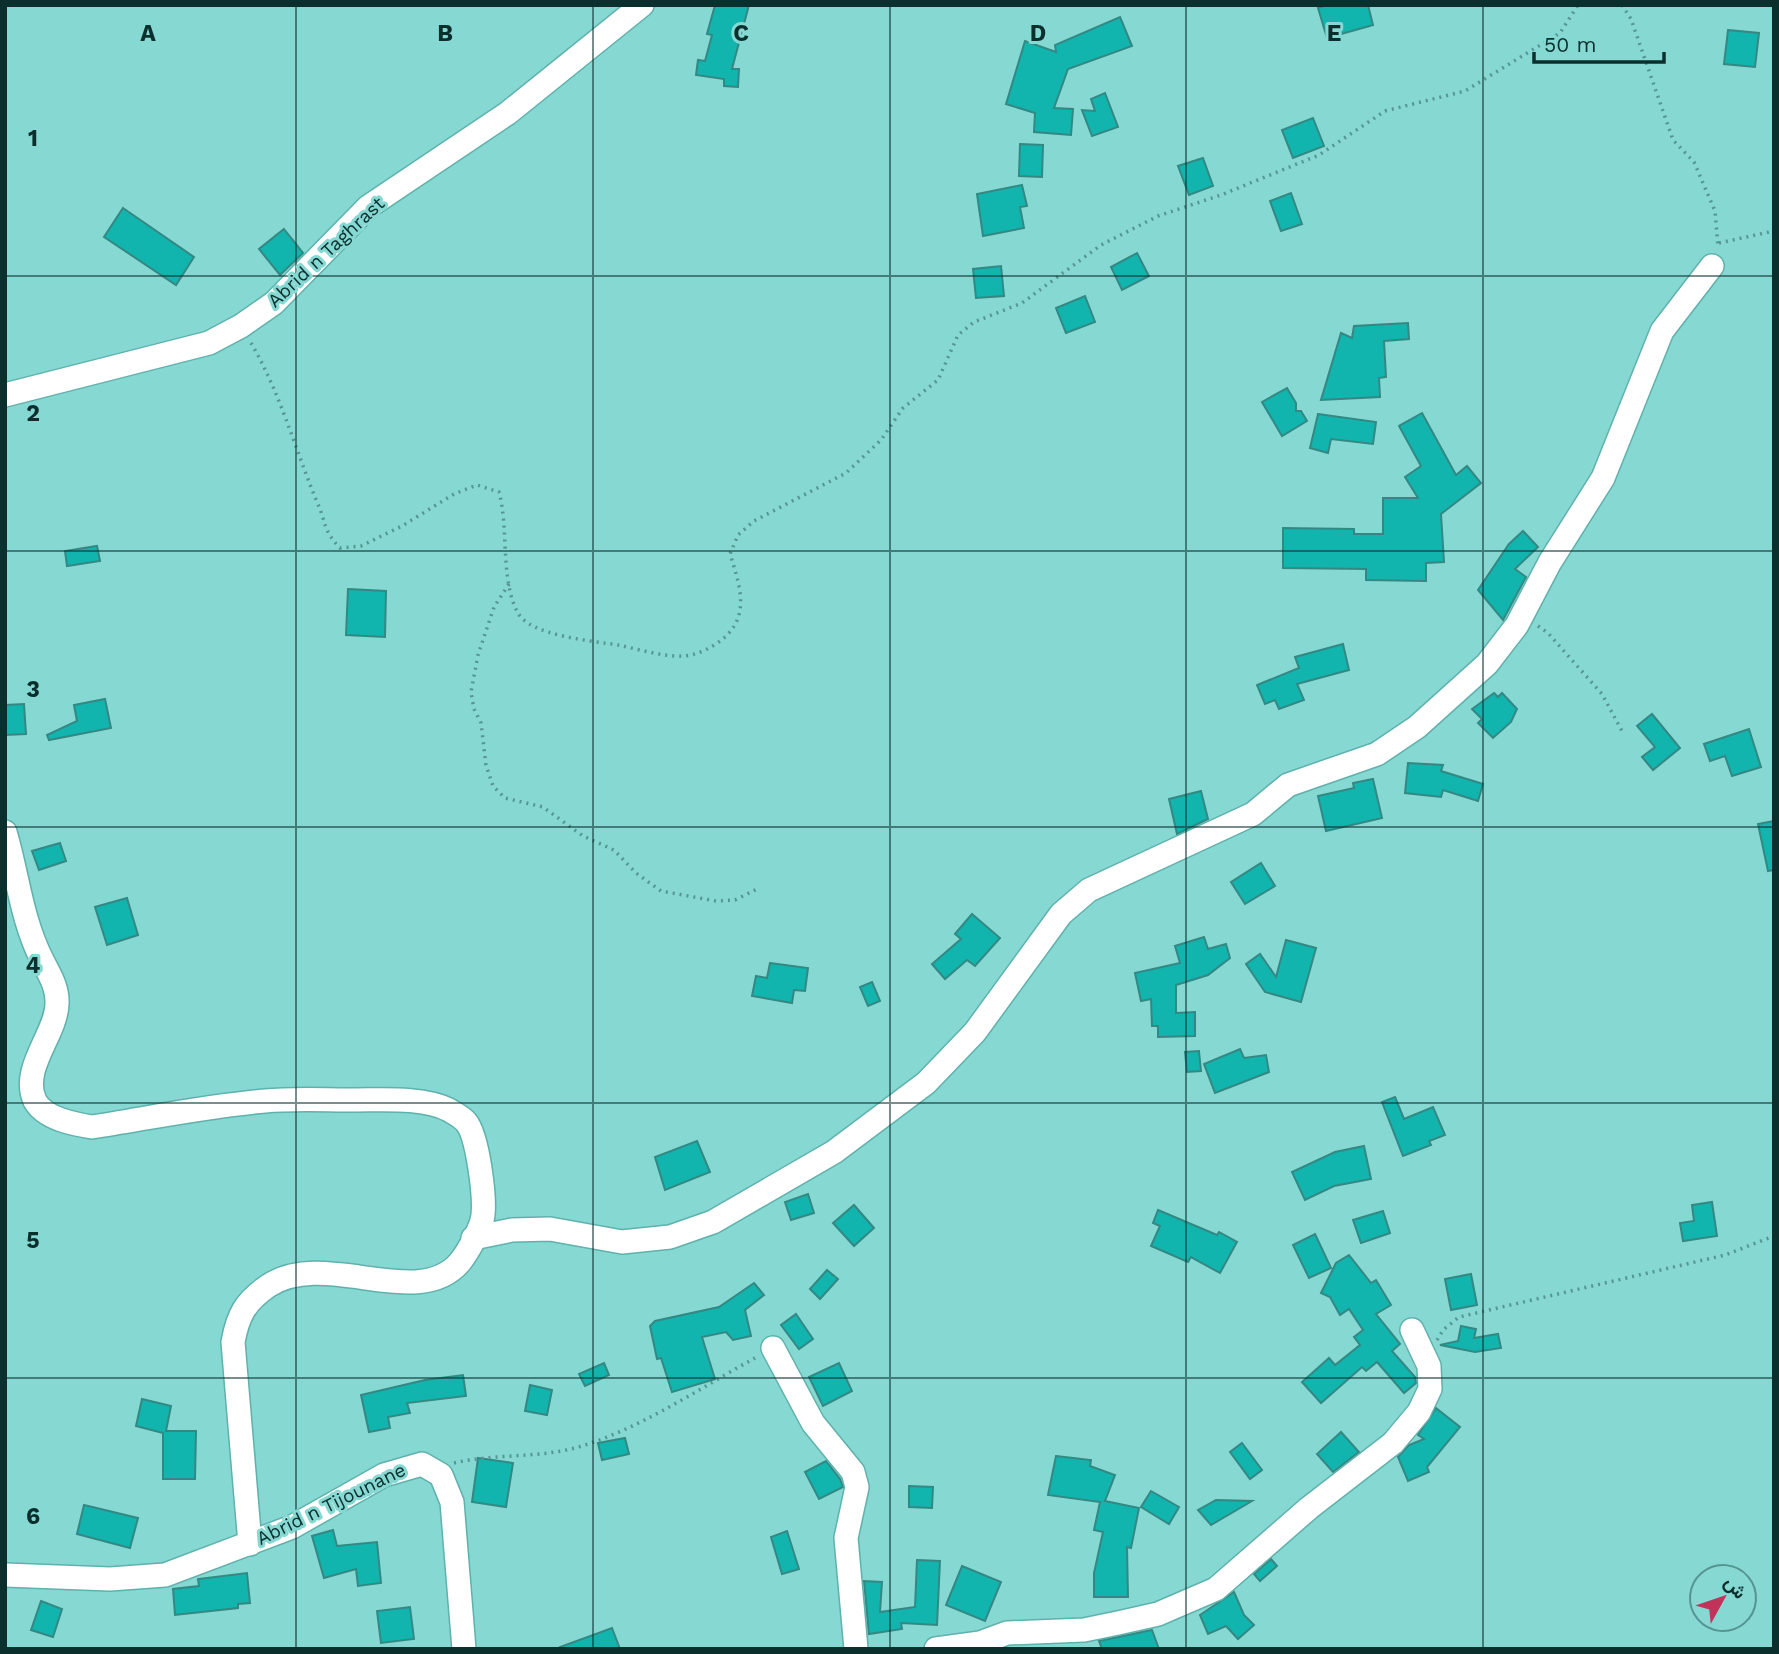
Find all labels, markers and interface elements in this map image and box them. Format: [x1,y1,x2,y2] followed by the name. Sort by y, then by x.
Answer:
[140,20,156,47] text: A
[437,20,453,47] text: B
[733,20,749,47] text: C
[1030,20,1046,47] text: D
[1327,20,1341,47] text: E
[1534,21,1664,65] scale bar
[1544,32,1596,57] text: 50 m
[28,125,38,152] text: 1
[263,192,389,312] street label: Abrid n Taghrast
[26,400,40,427] text: 2
[26,676,40,703] text: 3
[26,952,41,979] text: 4
[26,1227,40,1254] text: 5
[253,1458,409,1550] street label: Abrid n Tijounane
[26,1503,40,1530] text: 6
[1688,1563,1758,1633] north arrow
[1719,1571,1752,1604] text: ش

